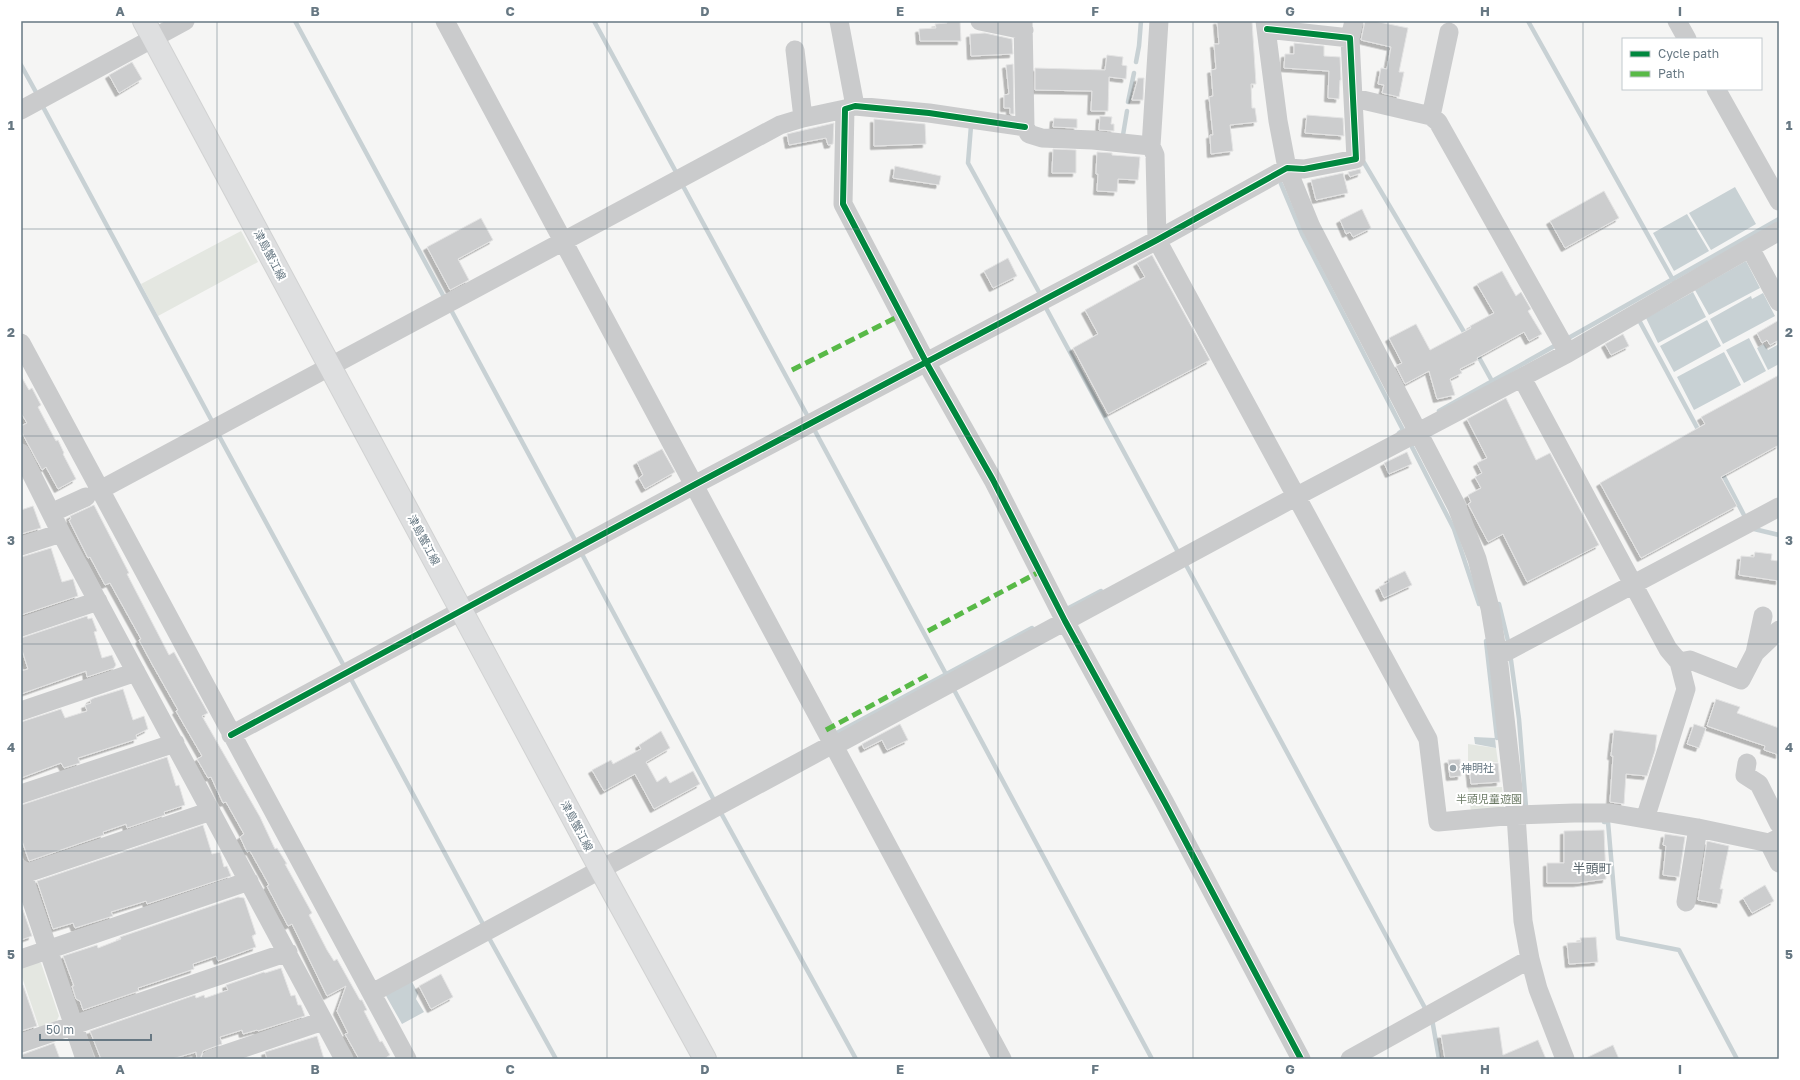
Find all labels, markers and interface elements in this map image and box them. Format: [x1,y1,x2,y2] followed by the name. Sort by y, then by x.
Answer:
[115,3,125,19] text: A
[310,3,320,19] text: B
[505,3,515,19] text: C
[700,3,710,19] text: D
[896,3,904,19] text: E
[1091,3,1099,19] text: F
[1285,3,1295,19] text: G
[1480,3,1490,19] text: H
[1678,3,1682,19] text: I
[1622,38,1762,90] legend
[1658,46,1719,61] text: Cycle path
[1658,66,1685,81] text: Path
[8,117,15,133] text: 1
[1786,117,1793,133] text: 1
[252,227,289,282] street label: 津島蟹江線
[7,324,15,340] text: 2
[1785,324,1793,340] text: 2
[406,512,443,567] street label: 津島蟹江線
[7,532,15,548] text: 3
[1785,532,1793,548] text: 3
[7,739,15,755] text: 4
[1785,739,1793,755] text: 4
[1461,761,1494,774] place label: 神明社
[1448,763,1458,773] marker: 神明社
[1456,792,1522,805] park label: 半頭児童遊園
[559,798,596,853] street label: 津島蟹江線
[1572,860,1612,876] district label: 半頭町
[7,946,15,962] text: 5
[1785,946,1793,962] text: 5
[40,1016,151,1042] scale bar
[46,1022,74,1037] text: 50 m
[115,1061,125,1077] text: A
[310,1061,320,1077] text: B
[505,1061,515,1077] text: C
[700,1061,710,1077] text: D
[896,1061,904,1077] text: E
[1091,1061,1099,1077] text: F
[1285,1061,1295,1077] text: G
[1480,1061,1490,1077] text: H
[1678,1061,1682,1077] text: I

